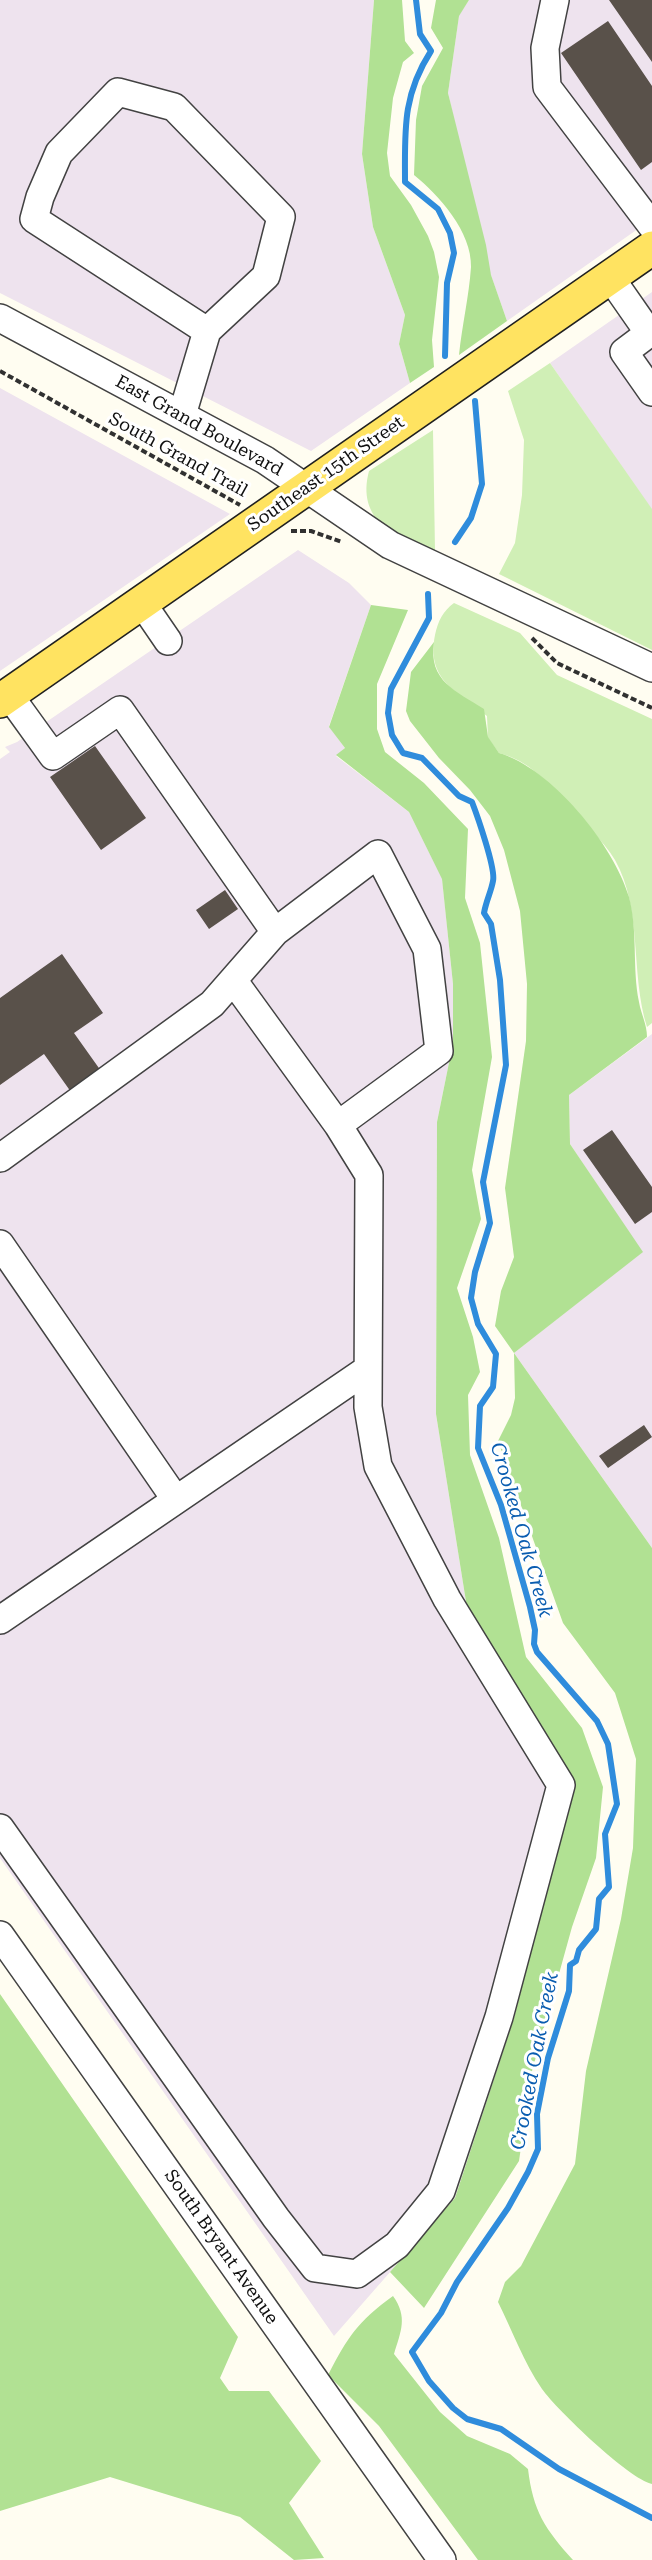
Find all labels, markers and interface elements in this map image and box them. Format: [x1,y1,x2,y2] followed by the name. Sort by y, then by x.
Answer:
[111,371,287,481] street label: East Grand Boulevard
[105,408,251,502] street label: South Grand Trail
[244,412,408,536] street label: Southeast 15th Street
[485,1440,557,1620] water label: Crooked Oak Creek
[506,1970,564,2152] water label: Crooked Oak Creek
[159,2165,283,2329] street label: South Bryant Avenue

